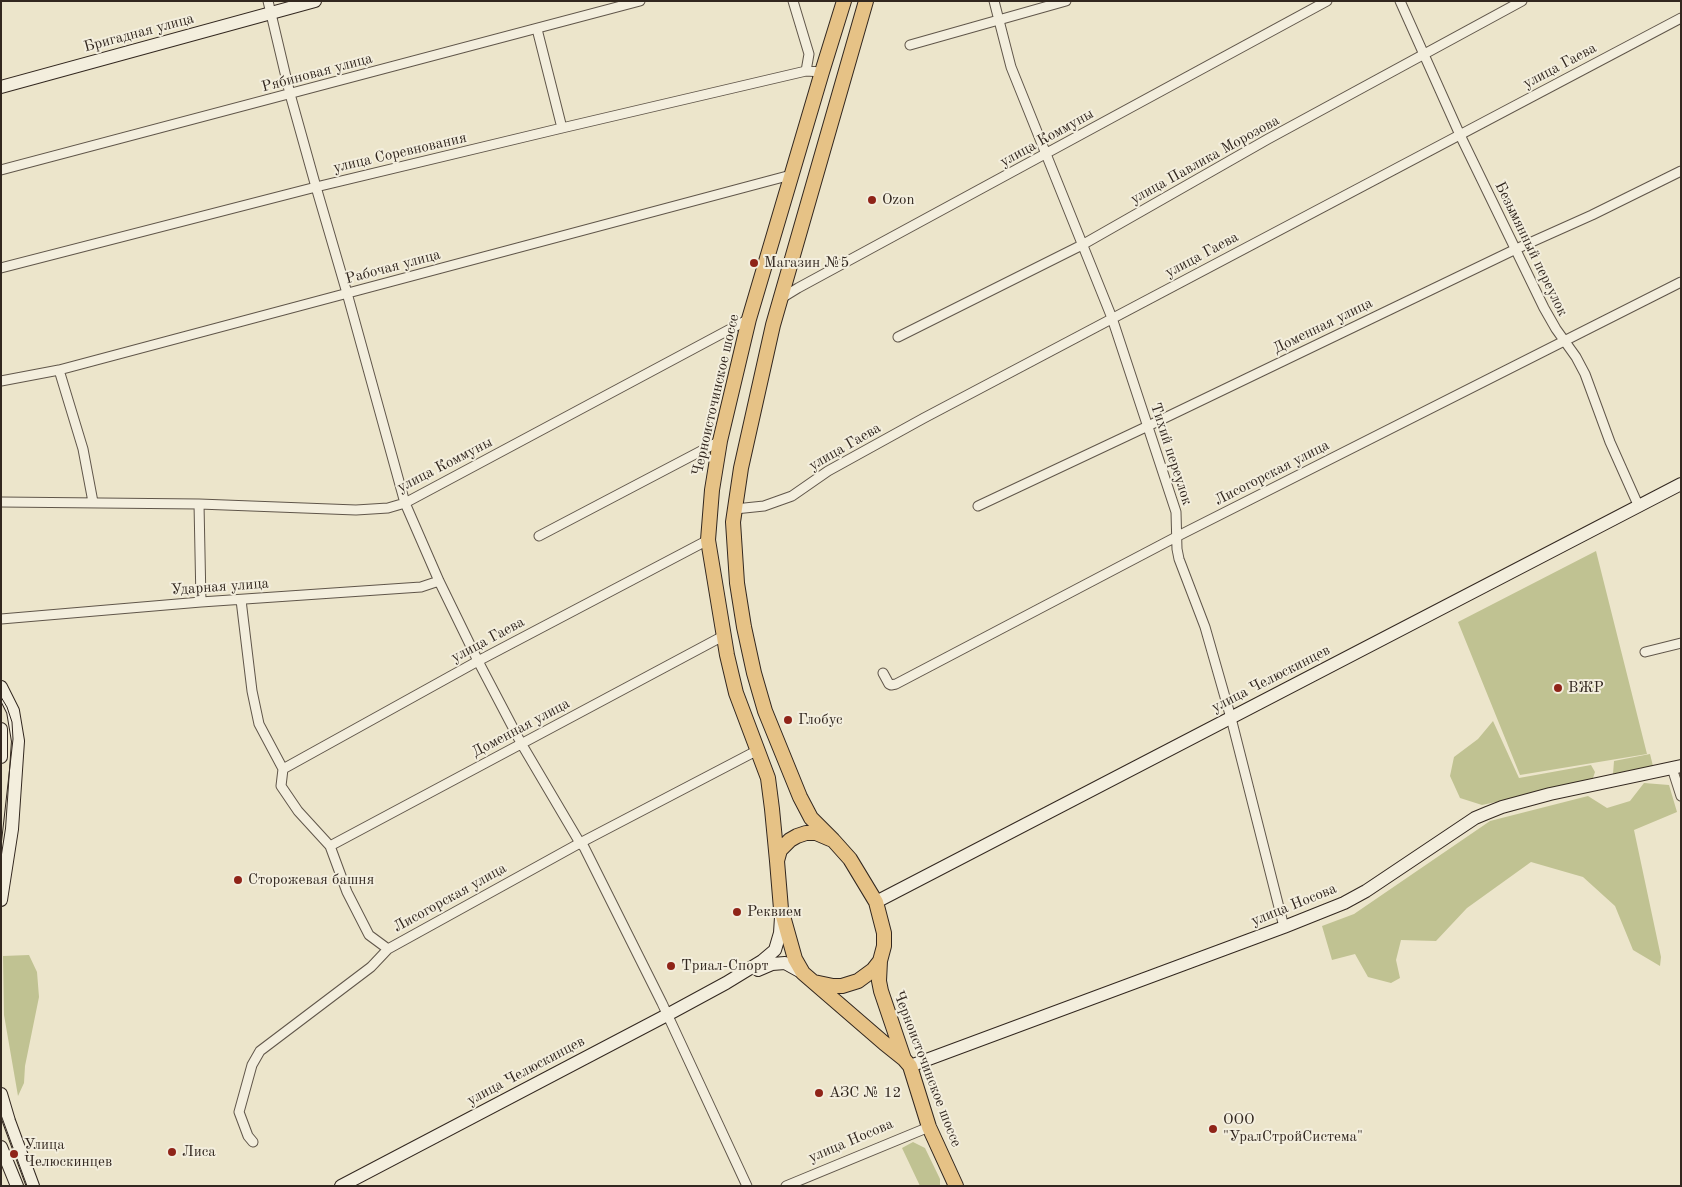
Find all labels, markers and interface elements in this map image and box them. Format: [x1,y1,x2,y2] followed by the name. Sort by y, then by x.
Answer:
[82,10,196,56] street label: Бригадная улица
[1520,39,1600,93] street label: улица Гаева
[260,50,374,96] street label: Рябиновая улица
[997,105,1097,171] street label: улица Коммуны
[1127,112,1283,208] street label: улица Павлика Морозова
[332,129,468,177] street label: улица Соревнования
[1491,179,1571,319] street label: Безымянный переулок
[882,191,915,209] place label: Ozon
[866,194,878,206] marker: Ozon
[1162,228,1242,282] street label: улица Гаева
[343,246,443,288] street label: Рабочая улица
[764,254,849,272] place label: Магазин №5
[748,257,760,269] marker: Магазин №5
[1270,294,1376,358] street label: Доменная улица
[689,312,743,478] street label: Черноисточинское шоссе
[1146,401,1196,507] street label: Тихий переулок
[806,419,884,475] street label: улица Гаева
[394,433,496,497] street label: улица Коммуны
[1212,436,1332,510] street label: Лисогорская улица
[170,575,270,599] street label: Ударная улица
[448,613,528,667] street label: улица Гаева
[1209,641,1333,717] street label: улица Челюскинцев
[1568,679,1604,697] place label: ВЖР
[1552,682,1564,694] marker: ВЖР
[469,695,573,761] street label: Доменная улица
[798,711,843,729] place label: Глобус
[782,714,794,726] marker: Глобус
[390,859,510,937] street label: Лисогорская улица
[248,871,374,889] place label: Сторожевая башня
[232,874,244,886] marker: Сторожевая башня
[1249,880,1339,930] street label: улица Носова
[747,903,802,921] place label: Реквием
[731,906,743,918] marker: Реквием
[681,957,769,975] place label: Триал-Спорт
[665,960,677,972] marker: Триал-Спорт
[889,988,965,1150] street label: Черноисточинское шоссе
[464,1032,588,1110] street label: улица Челюскинцев
[829,1084,901,1102] place label: АЗС № 12
[813,1087,825,1099] marker: АЗС № 12
[1223,1111,1363,1146] place label: ООО "УралСтройСистема"
[806,1115,896,1167] street label: улица Носова
[1207,1123,1219,1135] marker: ООО "УралСтройСистема"
[24,1136,112,1171] place label: Улица Челюскинцев
[182,1143,216,1161] place label: Лиса
[166,1146,178,1158] marker: Лиса
[8,1148,20,1160] marker: Улица Челюскинцев

